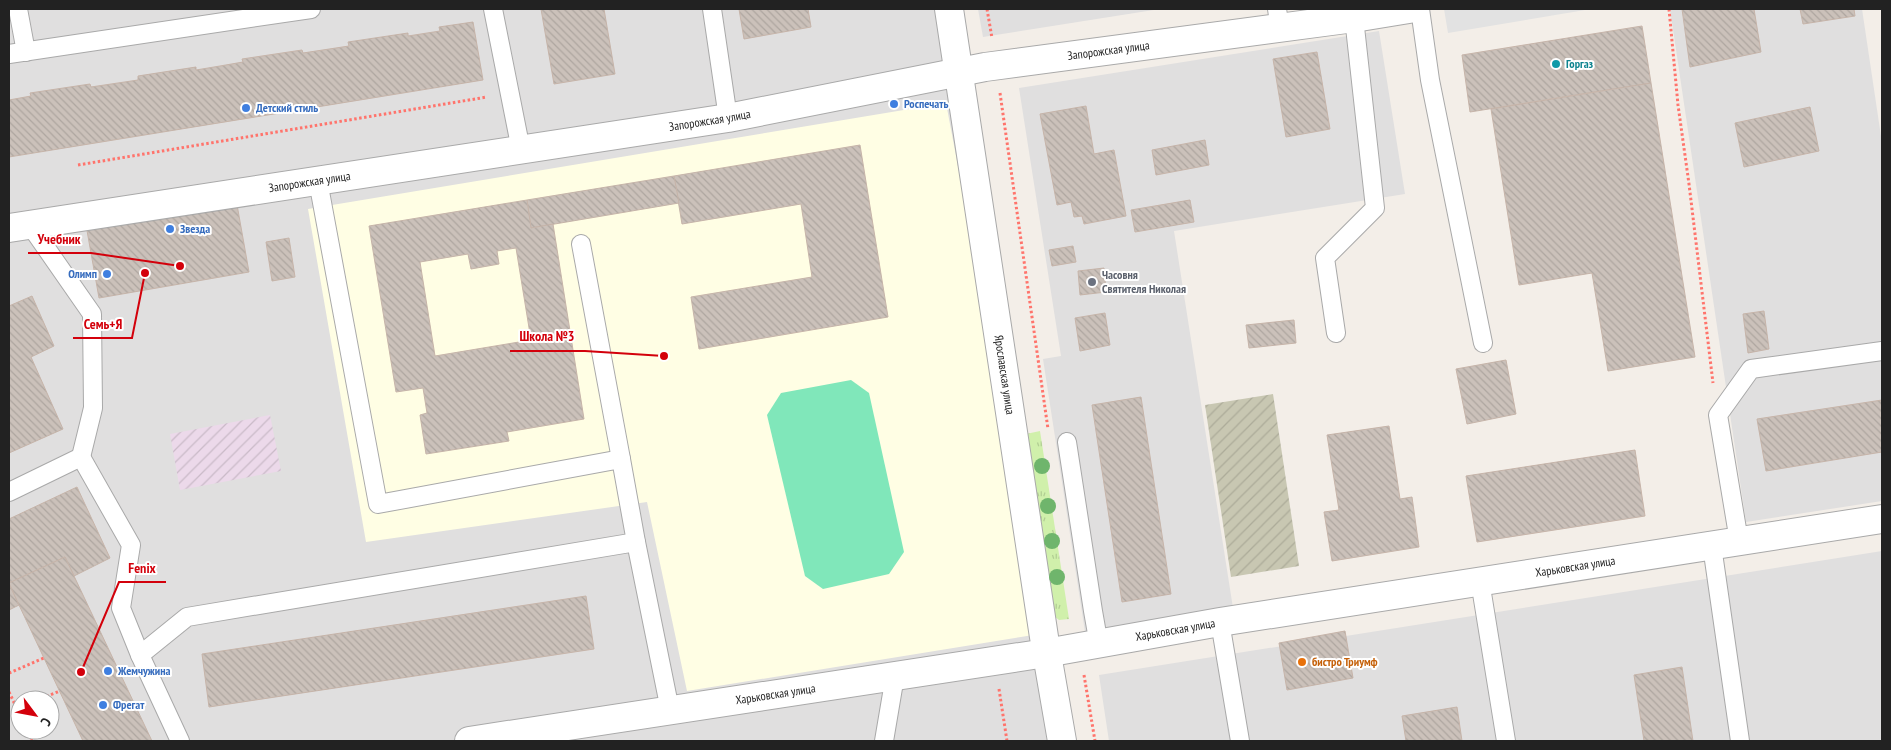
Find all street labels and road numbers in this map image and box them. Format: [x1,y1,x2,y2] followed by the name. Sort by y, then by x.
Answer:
[1067,37,1151,63] street label: Запорожская улица
[668,106,752,134] street label: Запорожская улица
[267,168,352,195] street label: Запорожская улица
[991,334,1018,416] street label: Ярославская улица
[1534,553,1616,580] street label: Харьковская улица
[1134,615,1216,644] street label: Харьковская улица
[734,680,817,707] street label: Харьковская улица

